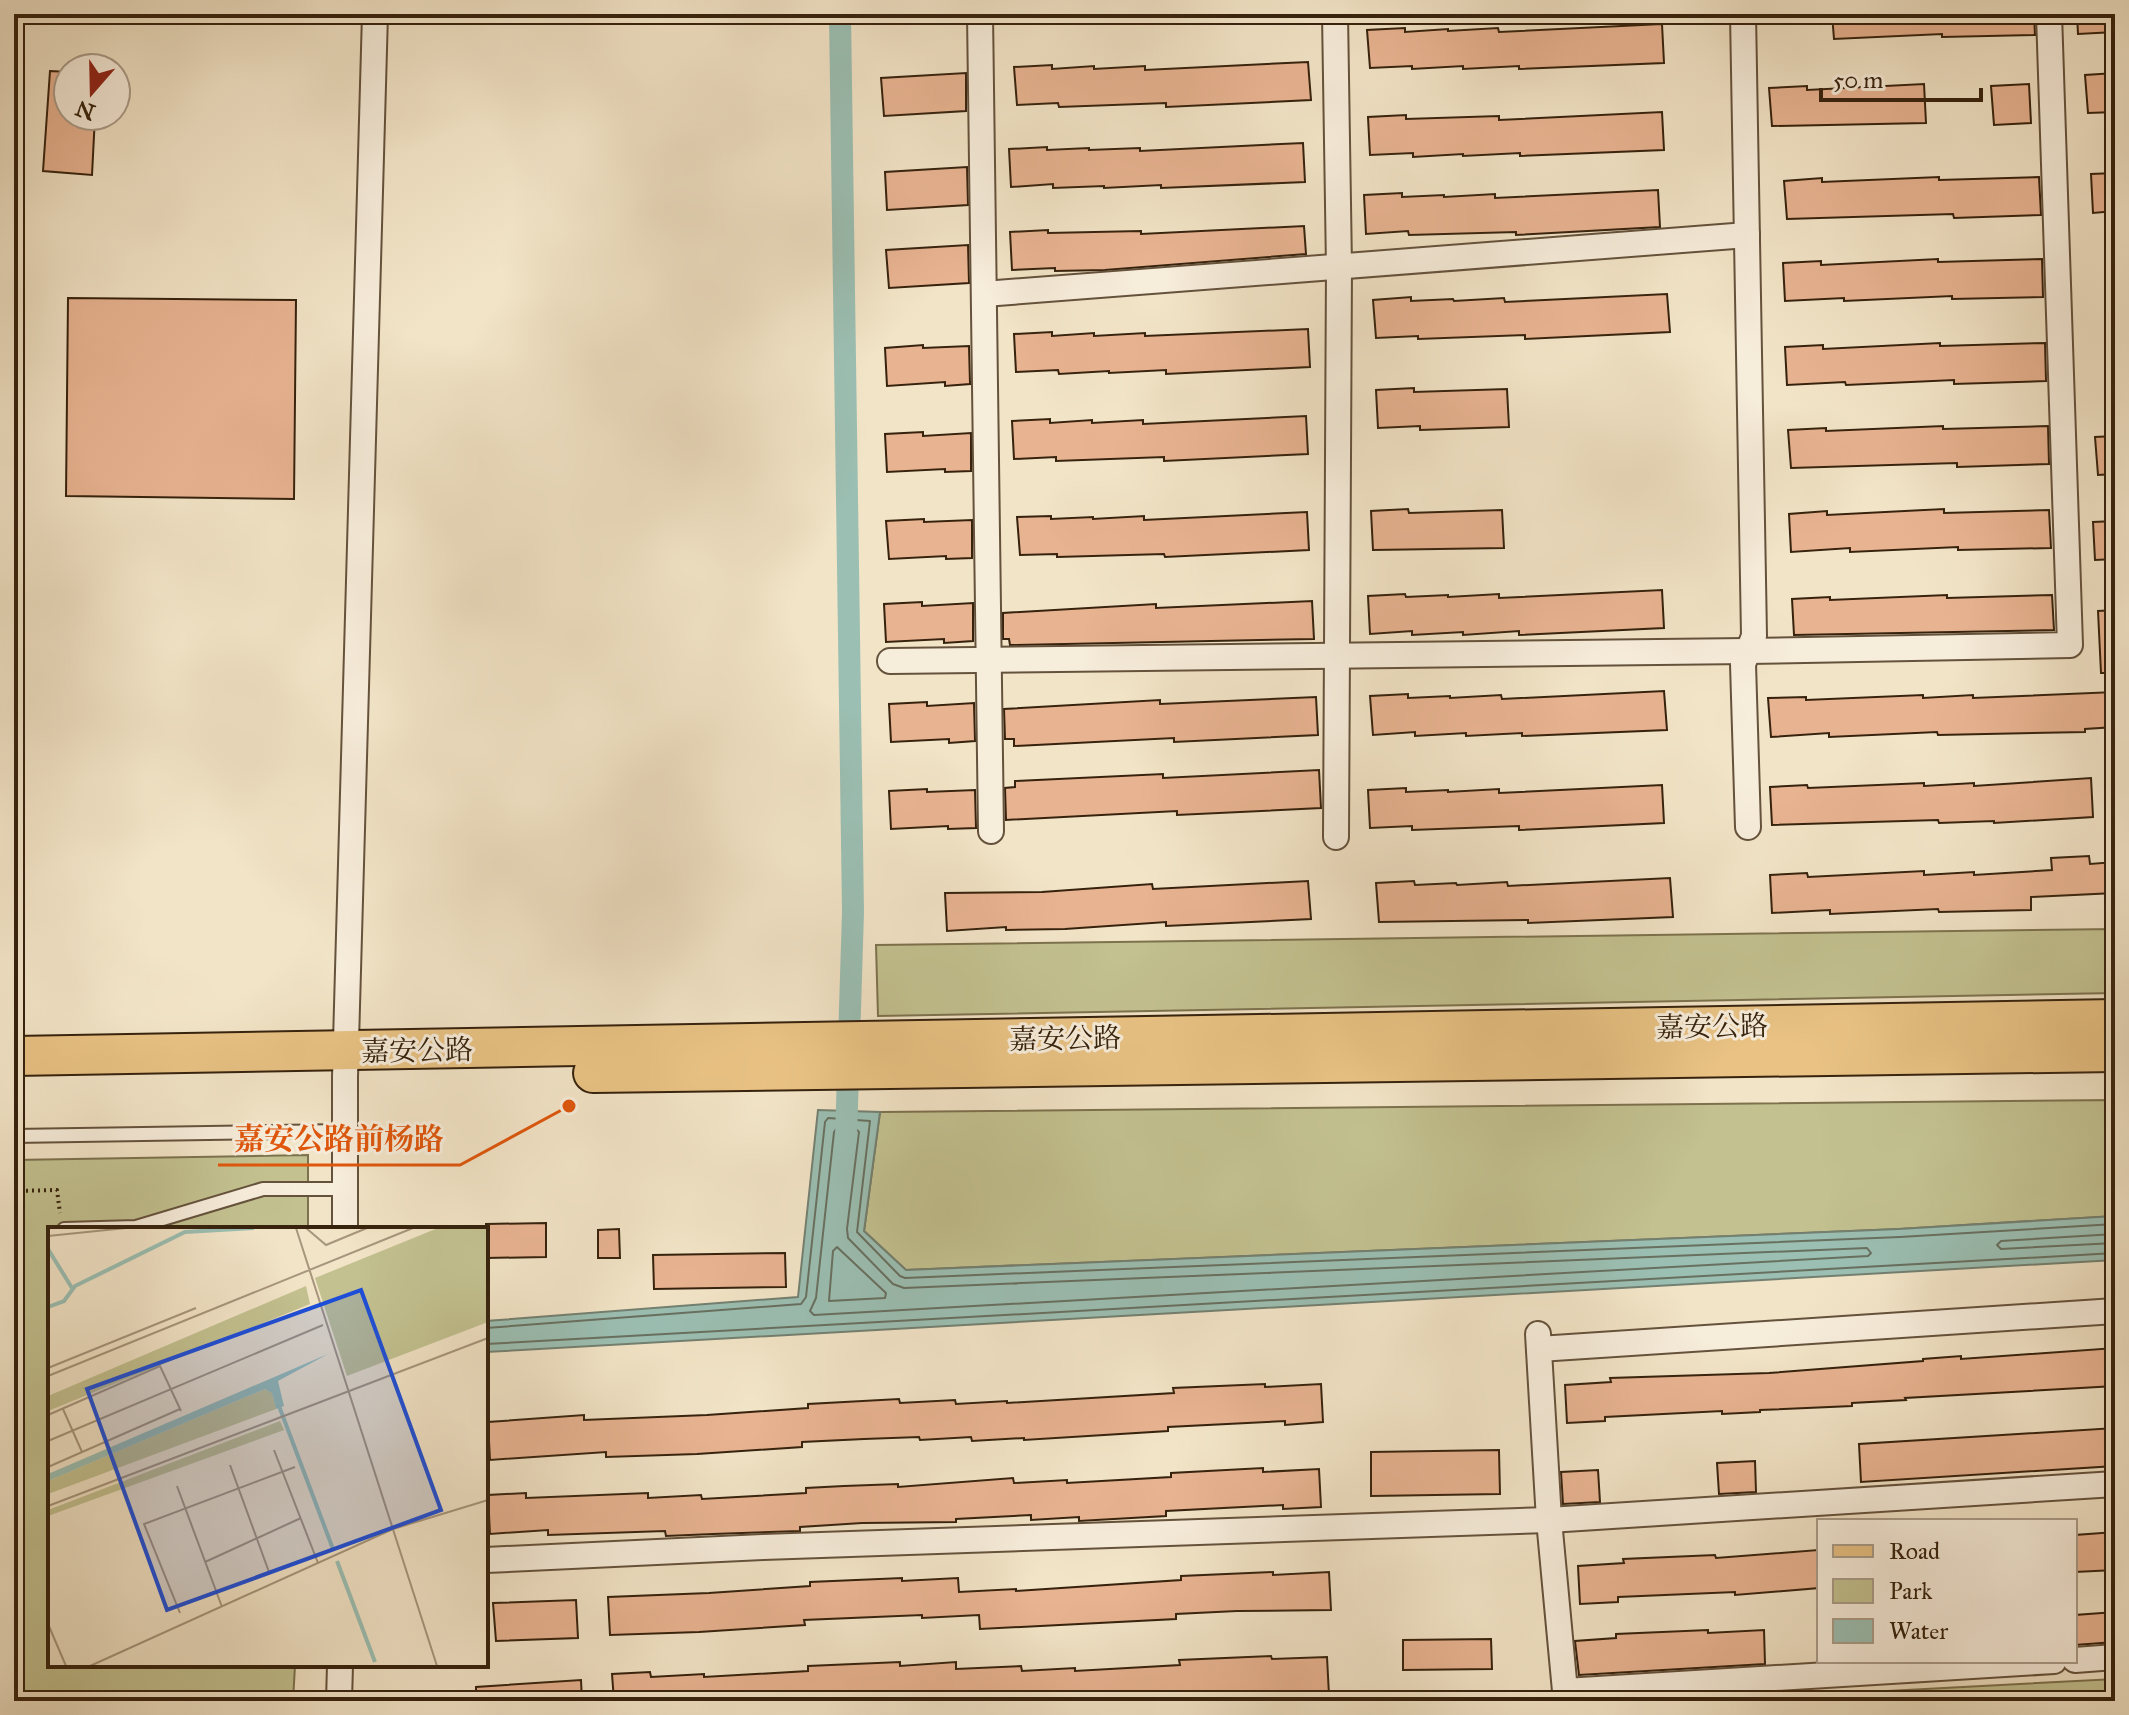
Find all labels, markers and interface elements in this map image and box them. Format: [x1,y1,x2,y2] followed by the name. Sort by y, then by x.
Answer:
[52,52,132,132] north arrow
[1821,52,1981,102] scale bar
[1833,65,1883,95] text: 50 m
[72,94,99,126] text: N
[1656,1008,1768,1045] street label: 嘉安公路
[1009,1020,1121,1057] street label: 嘉安公路
[361,1032,473,1069] street label: 嘉安公路
[218,1111,460,1165] callout: 嘉安公路前杨路
[234,1121,444,1157] text: 嘉安公路前杨路
[48,1227,488,1667] inset map
[1817,1519,2077,1663] legend
[1889,1536,1940,1566] text: Road
[1889,1576,1933,1606] text: Park
[1889,1616,1948,1646] text: Water

